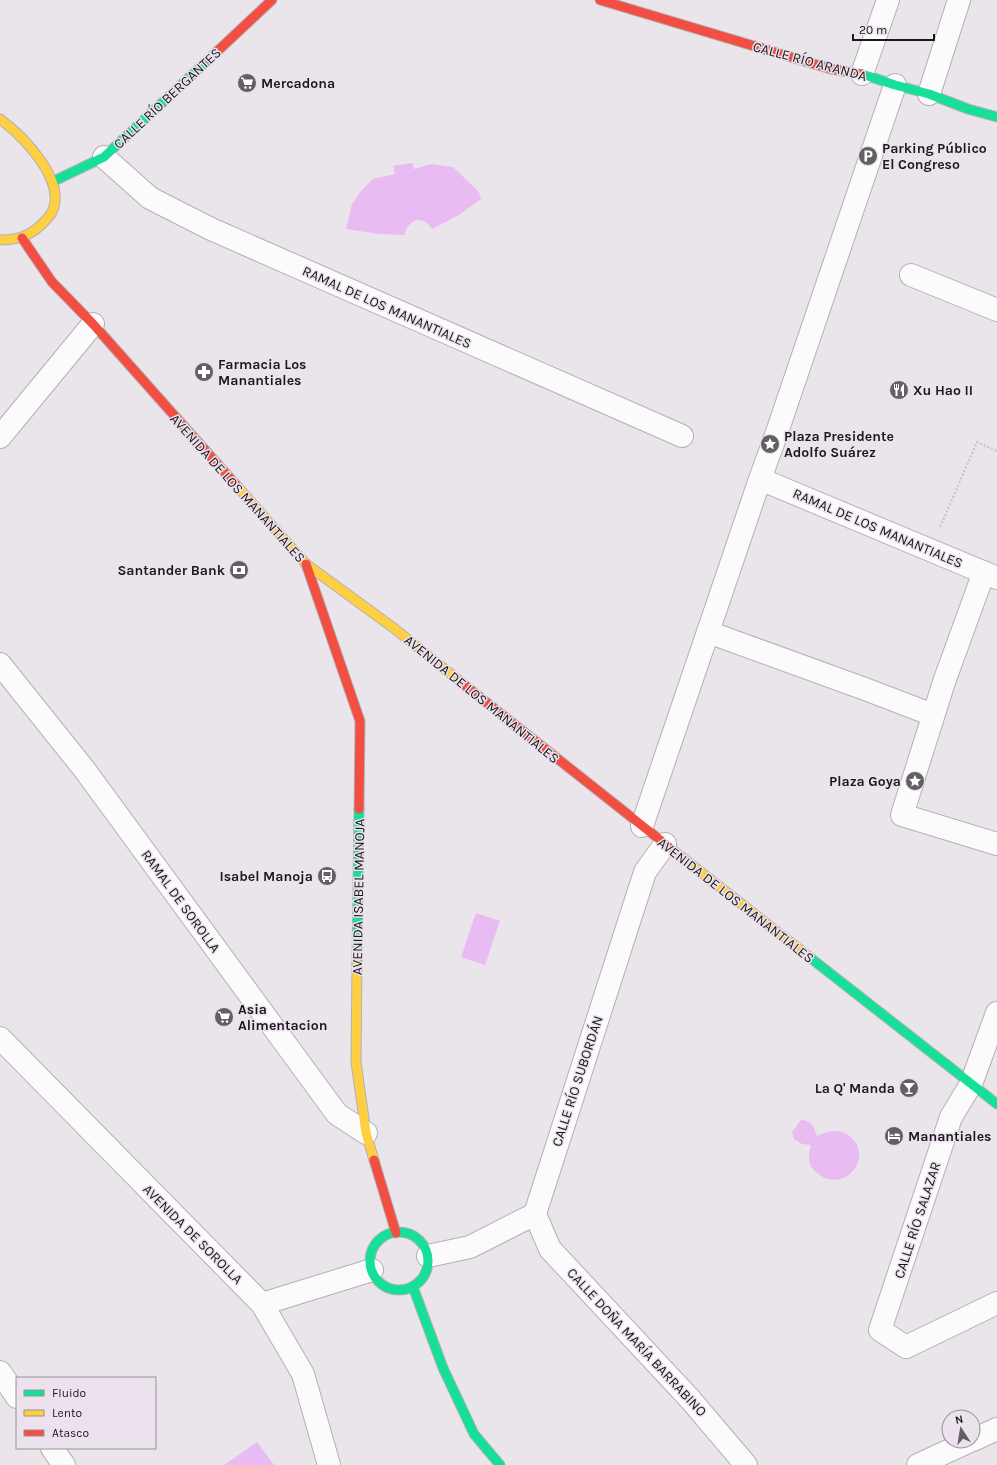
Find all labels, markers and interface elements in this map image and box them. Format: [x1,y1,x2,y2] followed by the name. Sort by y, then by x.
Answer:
[853,16,934,42] scale bar
[859,23,887,37] text: 20 m
[751,37,869,85] street label: CALLE RÍO ARANDA
[109,43,225,153] street label: CALLE RÍO BERGANTES
[236,72,258,94] supermarket icon: Mercadona
[261,75,335,92] place label: Mercadona
[882,140,987,173] place label: Parking Público El Congreso
[857,145,879,167] parking icon: Parking Público El Congreso
[300,262,474,352] street label: RAMAL DE LOS MANANTIALES
[218,356,306,389] place label: Farmacia Los Manantiales
[193,361,215,383] pharmacy icon: Farmacia Los Manantiales
[888,379,910,401] restaurant icon: Xu Hao II
[913,382,973,399] place label: Xu Hao II
[166,410,309,566] street label: AVENIDA DE LOS MANANTIALES
[784,428,894,461] place label: Plaza Presidente Adolfo Suárez
[759,433,781,455] place icon: Plaza Presidente Adolfo Suárez
[790,485,965,572] street label: RAMAL DE LOS MANANTIALES
[228,559,250,581] bank icon: Santander Bank
[117,562,226,579] place label: Santander Bank
[401,632,563,767] street label: AVENIDA DE LOS MANANTIALES
[904,770,926,792] place icon: Plaza Goya
[829,773,901,790] place label: Plaza Goya
[349,819,368,975] street label: AVENIDA ISABEL MANOJA
[654,834,817,967] street label: AVENIDA DE LOS MANANTIALES
[138,847,224,956] street label: RAMAL DE SOROLLA
[316,865,338,887] bus stop icon: Isabel Manoja
[219,868,313,885] place label: Isabel Manoja
[238,1001,327,1034] place label: Asia Alimentacion
[213,1006,235,1028] supermarket icon: Asia Alimentacion
[547,1013,607,1149] street label: CALLE RÍO SUBORDÁN
[898,1077,920,1099] bar icon: La Q' Manda
[815,1080,895,1097] place label: La Q' Manda
[883,1125,905,1147] hotel icon: Manantiales
[908,1128,991,1145] place label: Manantiales
[890,1159,944,1281] street label: CALLE RÍO SALAZAR
[139,1181,246,1288] street label: AVENIDA DE SOROLLA
[563,1264,711,1420] street label: CALLE DOÑA MARÍA BARRABINO
[16,1377,156,1449] legend
[52,1386,86,1400] text: Fluido
[52,1406,82,1420] text: Lento
[941,1409,981,1449] north arrow
[954,1413,964,1427] text: N
[52,1426,89,1440] text: Atasco

